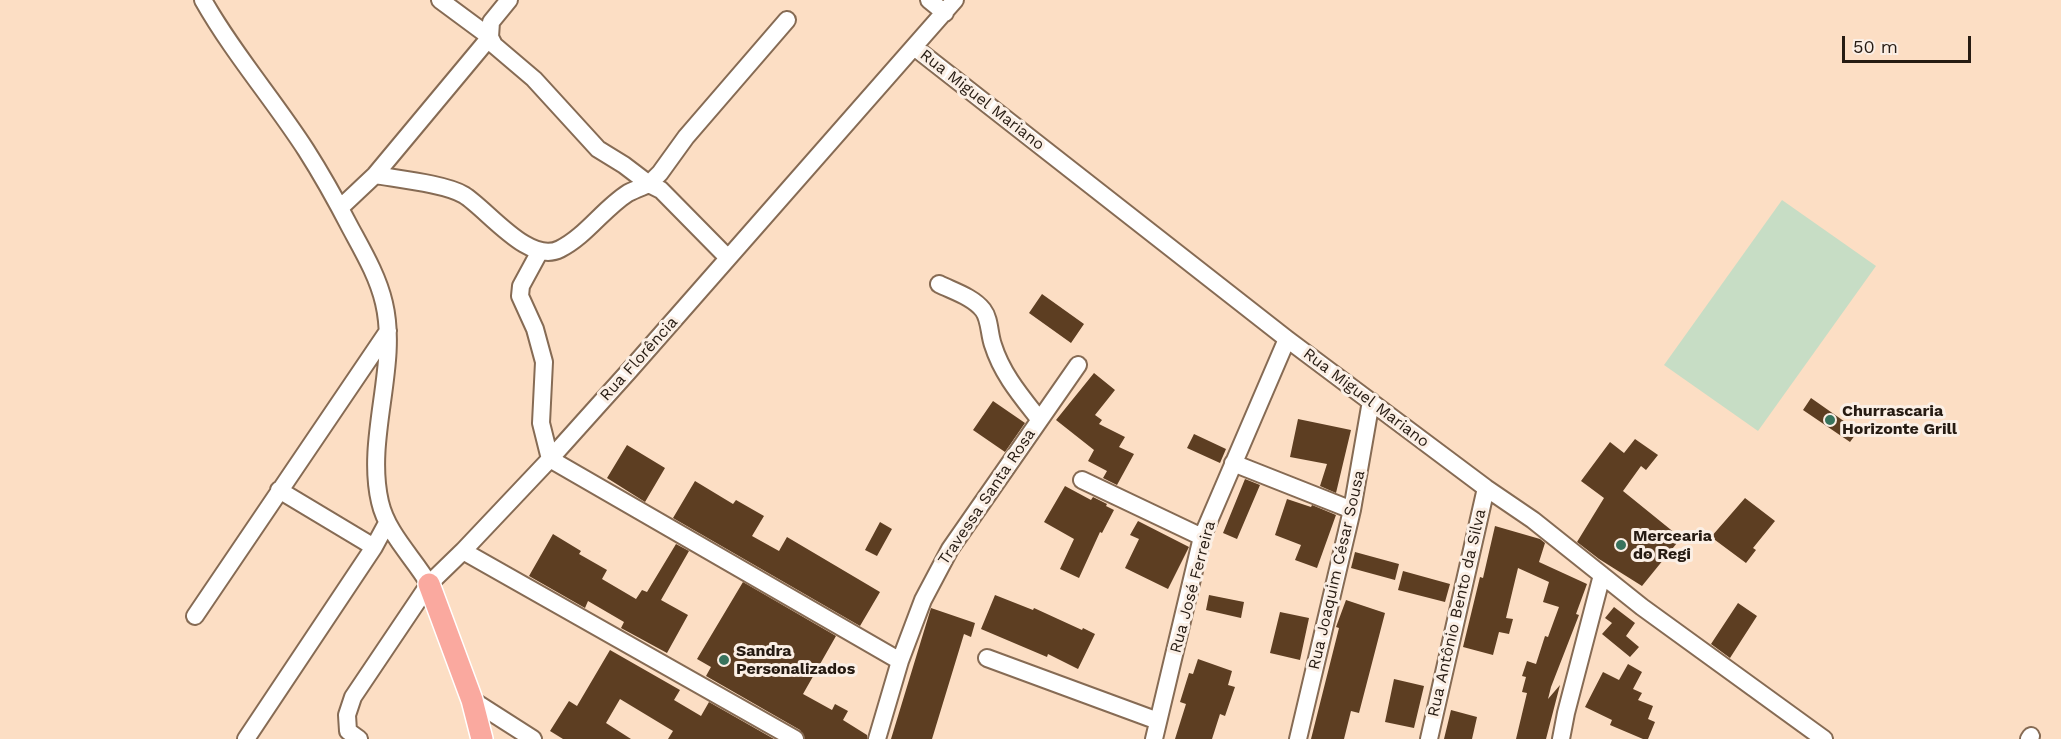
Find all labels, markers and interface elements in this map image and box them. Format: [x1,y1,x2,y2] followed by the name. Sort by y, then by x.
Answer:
[1845,24,1974,62] scale bar
[1853,36,1898,57] text: 50 m
[916,45,1048,155] street label: Rua Miguel Mariano
[596,313,682,405] street label: Rua Florência
[1299,344,1433,452] street label: Rua Miguel Mariano
[1842,401,1957,439] place label: Churrascaria Horizonte Grill
[1823,413,1837,427] marker: Churrascaria Horizonte Grill
[934,425,1040,569] street label: Travessa Santa Rosa
[1305,468,1369,672] street label: Rua Joaquim César Sousa
[1424,507,1490,719] street label: Rua Antônio Bento da Silva
[1166,519,1220,655] street label: Rua José Ferreira
[1633,526,1712,564] place label: Mercearia do Regi
[1614,538,1628,552] marker: Mercearia do Regi
[736,641,855,679] place label: Sandra Personalizados
[717,653,731,667] marker: Sandra Personalizados

